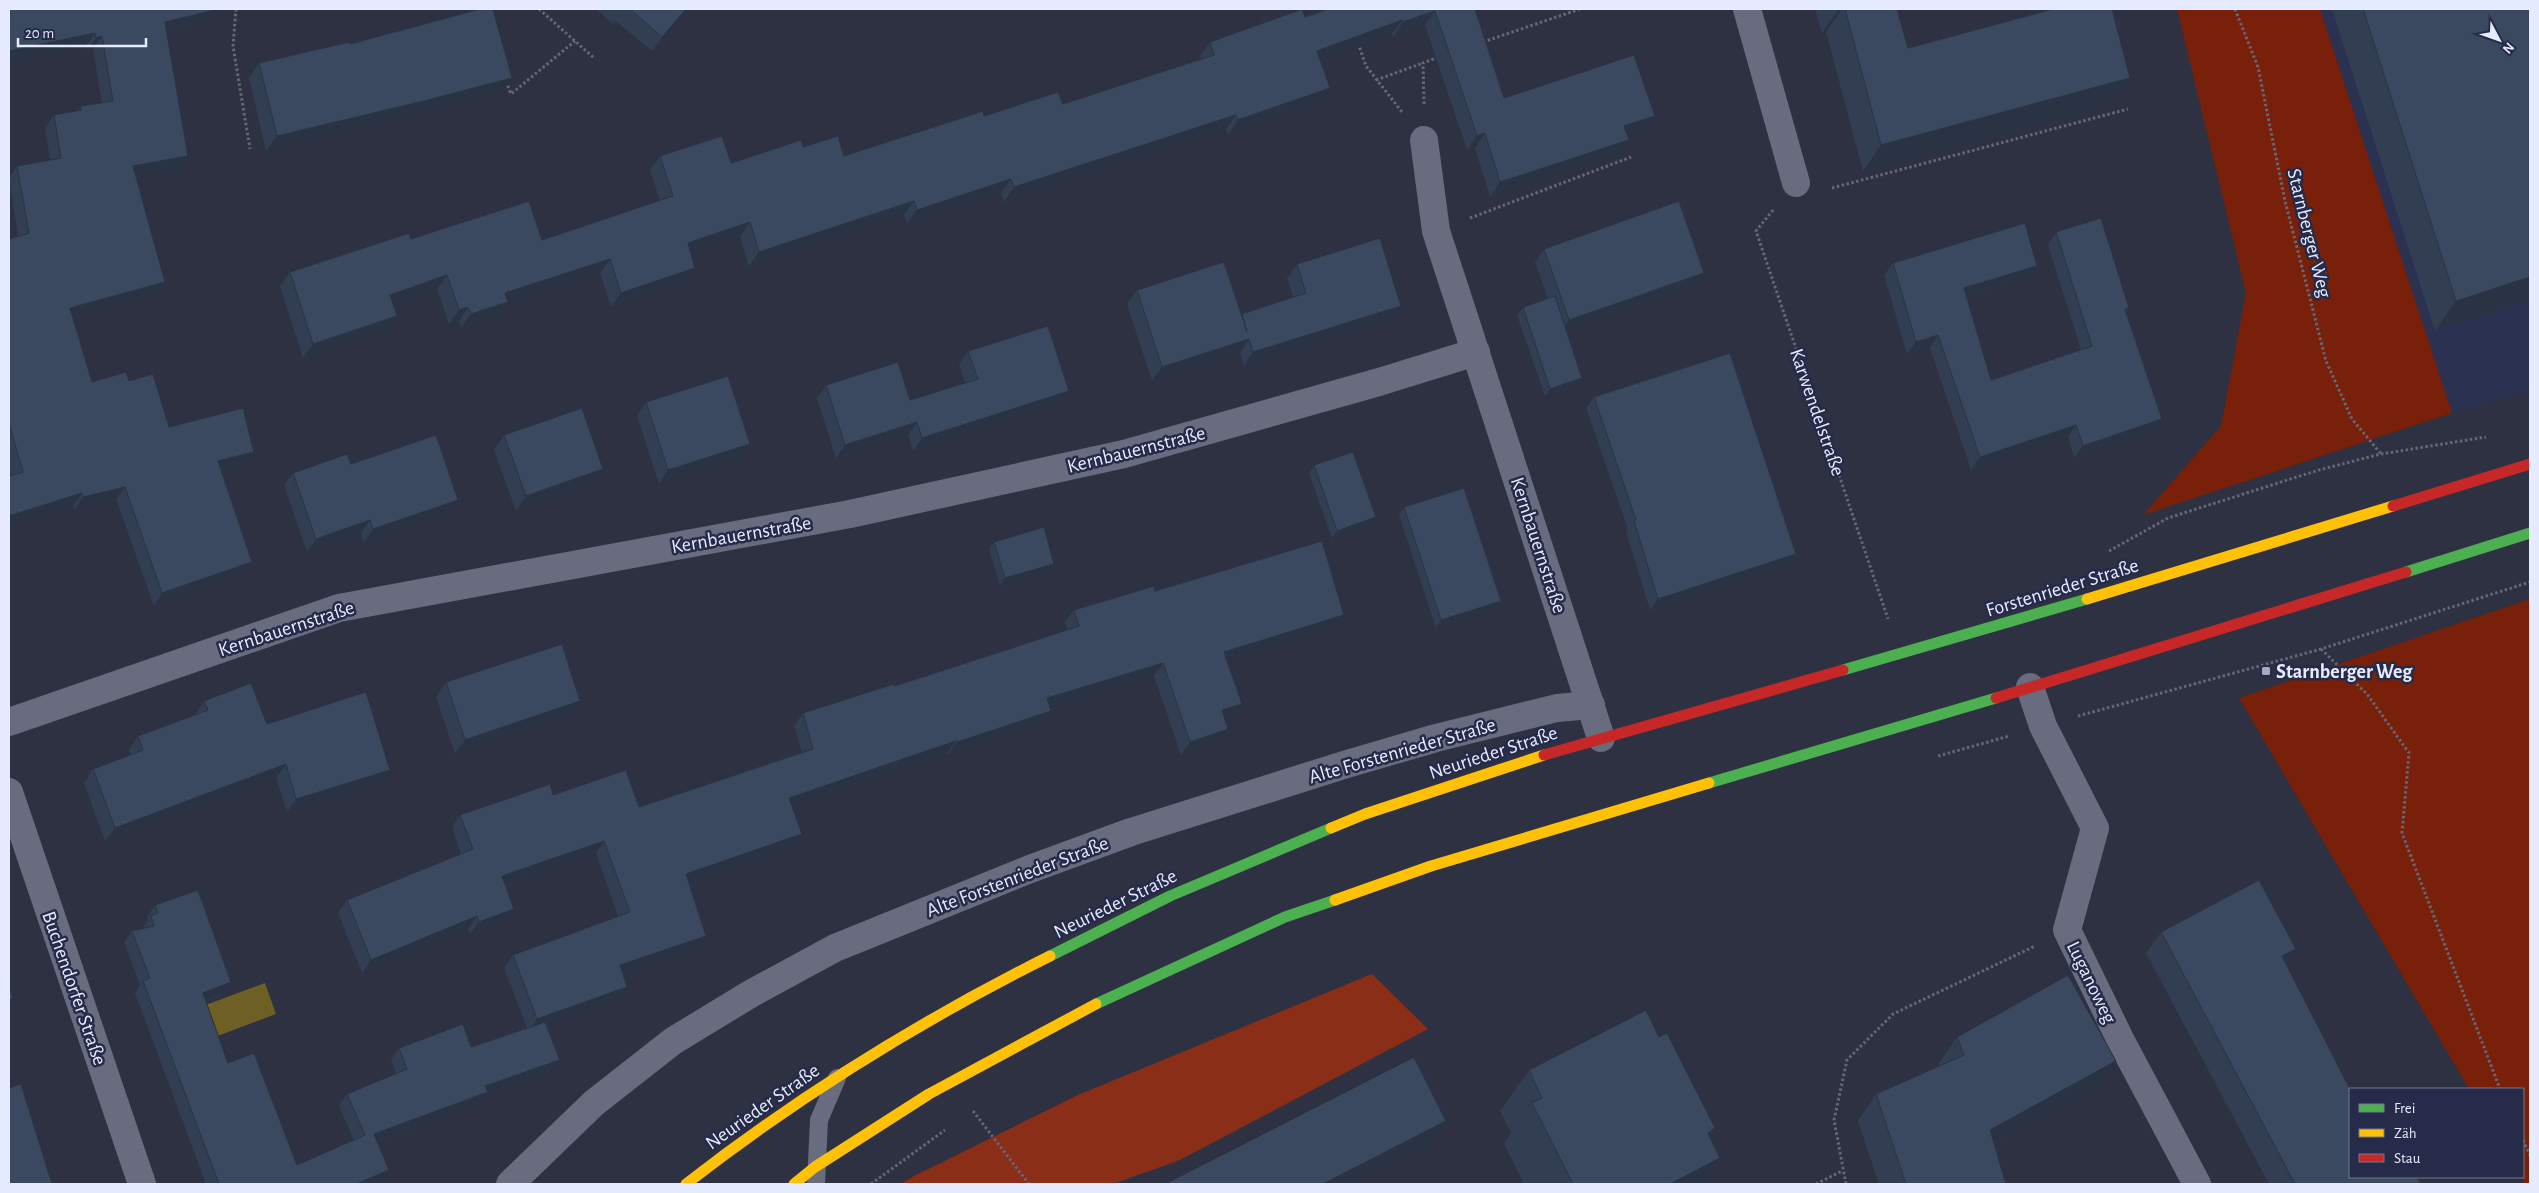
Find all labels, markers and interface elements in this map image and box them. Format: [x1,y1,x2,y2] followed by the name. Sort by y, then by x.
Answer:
[18,15,145,47] scale bar
[2474,15,2524,65] north arrow
[25,26,54,41] text: 20 m
[2500,40,2517,56] text: N
[2283,167,2335,300] street label: Starnberger Weg
[1786,346,1848,479] street label: Karwendelstraße
[1065,423,1207,477] street label: Kernbauernstraße
[1507,475,1569,616] street label: Kernbauernstraße
[670,513,813,557] street label: Kernbauernstraße
[1984,555,2141,621] street label: Forstenrieder Straße
[216,598,357,660] street label: Kernbauernstraße
[2276,662,2413,682] place label: Starnberger Weg
[2260,665,2272,677] marker: Starnberger Weg
[1307,715,1498,787] street label: Alte Forstenrieder Straße
[1427,723,1560,783] street label: Neurieder Straße
[923,833,1111,921] street label: Alte Forstenrieder Straße
[1051,866,1180,942] street label: Neurieder Straße
[38,909,110,1068] street label: Buchendorfer Straße
[2063,938,2120,1027] street label: Luganoweg
[702,1060,823,1153] street label: Neurieder Straße
[2349,1088,2524,1178] legend
[2394,1101,2415,1116] text: Frei
[2394,1126,2417,1141] text: Zäh
[2394,1151,2421,1166] text: Stau

